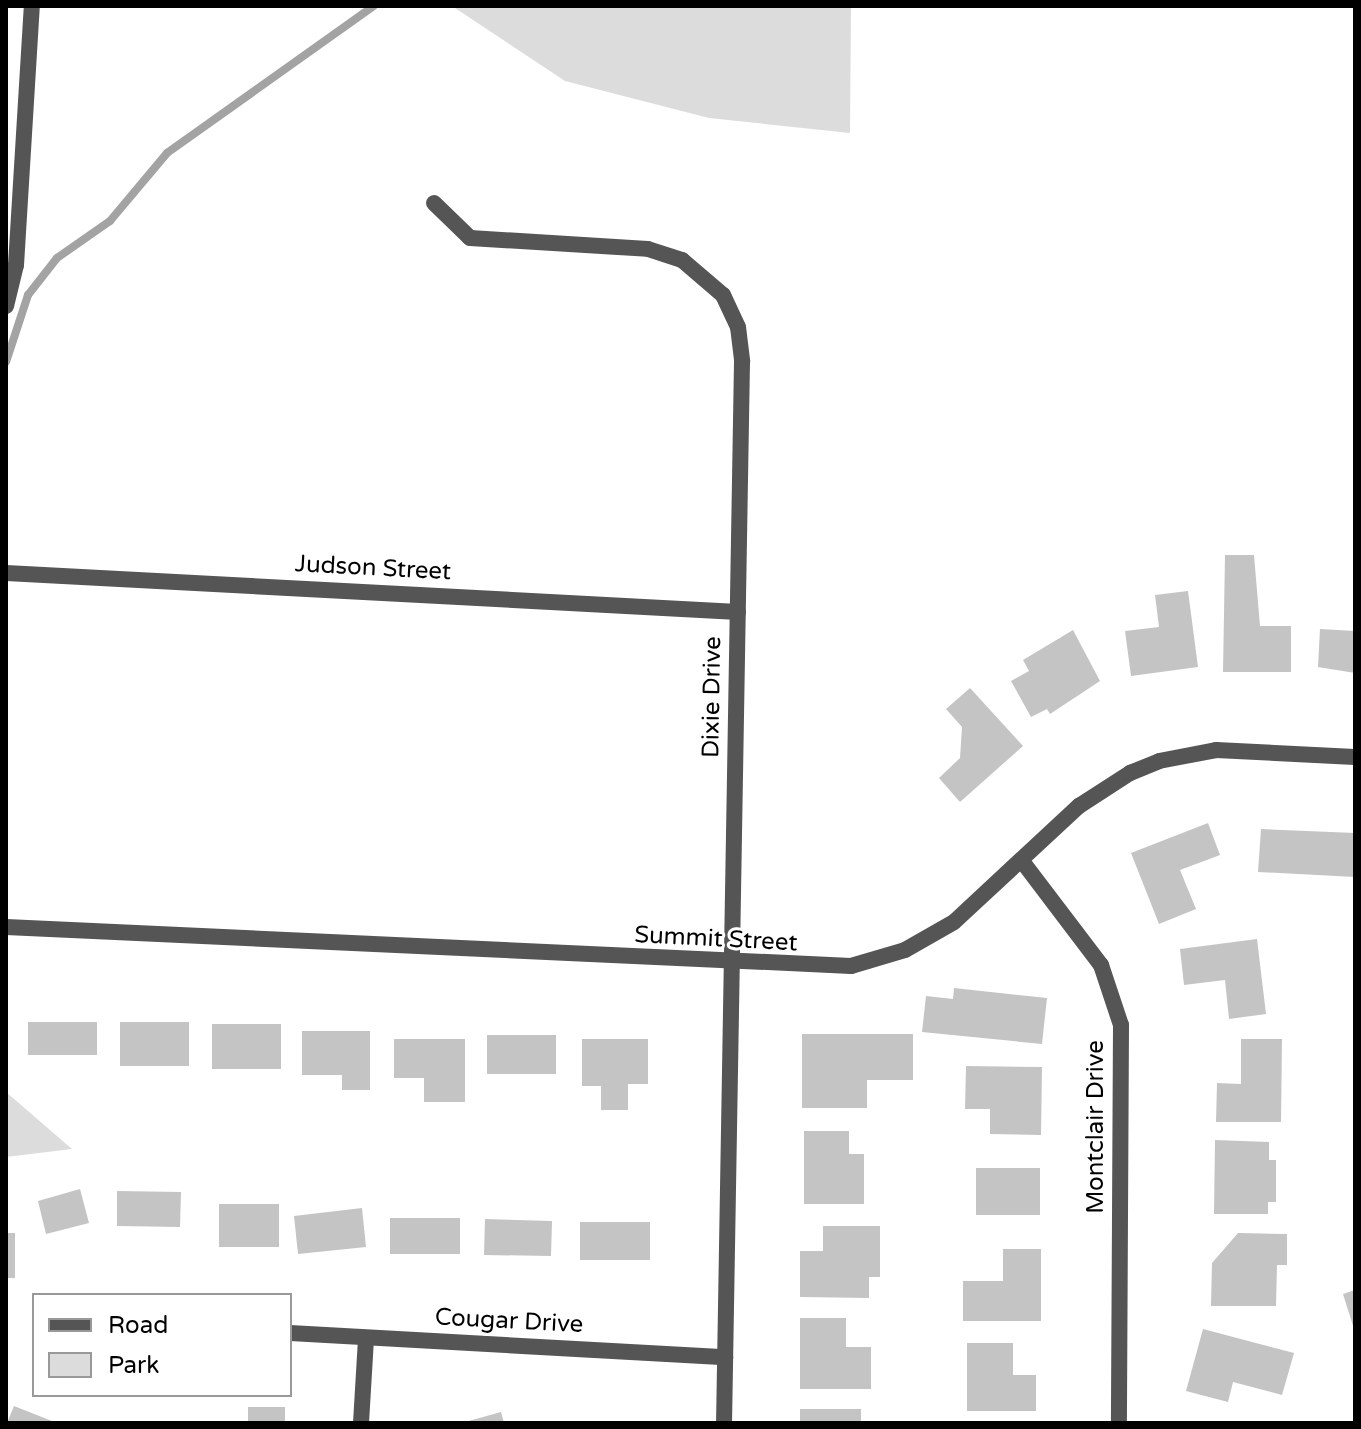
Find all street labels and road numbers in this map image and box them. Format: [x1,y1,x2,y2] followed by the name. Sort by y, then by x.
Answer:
[294,550,452,586] street label: Judson Street
[697,636,727,758] street label: Dixie Drive
[634,920,798,958] street label: Summit Street
[1082,1040,1110,1214] street label: Montclair Drive
[434,1303,584,1339] street label: Cougar Drive

